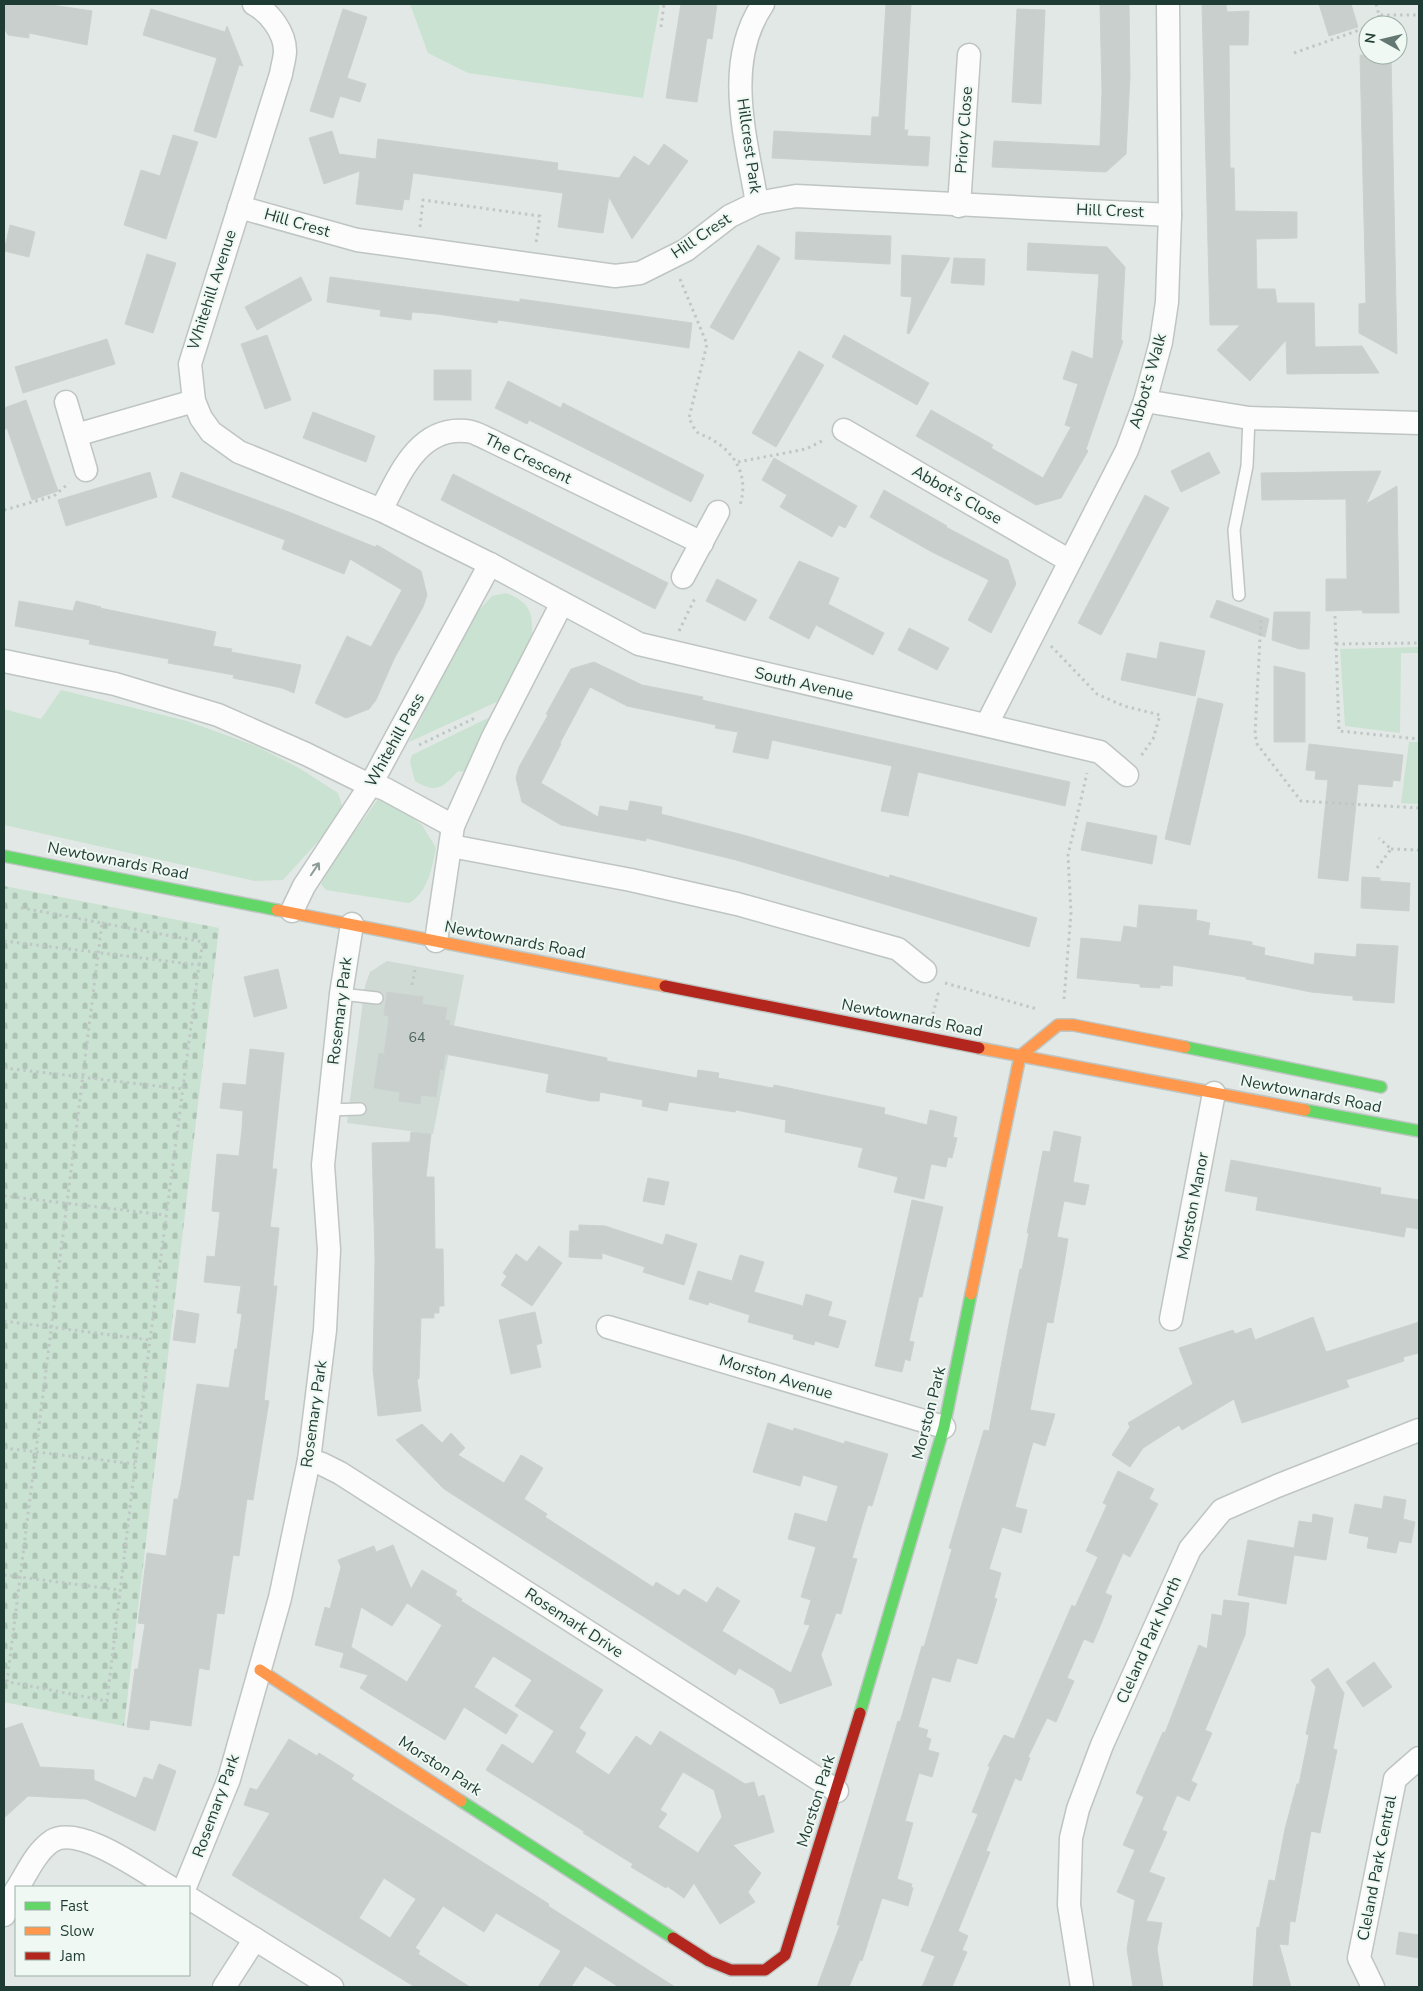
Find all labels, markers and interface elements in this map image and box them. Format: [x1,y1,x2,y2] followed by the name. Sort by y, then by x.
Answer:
[1358,15,1408,65] north arrow
[1360,32,1381,45] text: N
[950,86,978,174] street label: Priory Close
[731,97,767,196] street label: Hillcrest Park
[1076,199,1145,223] street label: Hill Crest
[261,203,333,243] street label: Hill Crest
[667,208,736,264] street label: Hill Crest
[182,227,242,353] street label: Whitehill Avenue
[1124,330,1172,431] street label: Abbot's Walk
[481,428,576,490] street label: The Crescent
[908,460,1006,530] street label: Abbot's Close
[752,662,856,706] street label: South Avenue
[360,689,430,791] street label: Whitehill Pass
[46,837,190,885] street label: Newtownards Road
[310,862,320,876] one-way arrow
[443,916,587,964] street label: Newtownards Road
[322,955,358,1066] street label: Rosemary Park
[840,994,984,1042] street label: Newtownards Road
[409,1028,425,1047] house number: 64
[1239,1070,1383,1118] street label: Newtownards Road
[1172,1150,1214,1262] street label: Morston Manor
[716,1349,836,1405] street label: Morston Avenue
[296,1358,333,1469] street label: Rosemary Park
[907,1363,951,1462] street label: Morston Park
[1111,1573,1187,1707] street label: Cleland Park North
[520,1583,628,1663] street label: Rosemark Drive
[394,1731,487,1802] street label: Morston Park
[187,1750,245,1861] street label: Rosemary Park
[792,1751,841,1850] street label: Morston Park
[1352,1793,1402,1943] street label: Cleland Park Central
[15,1886,190,1976] legend
[60,1896,89,1916] text: Fast
[60,1921,95,1941] text: Slow
[59,1946,86,1966] text: Jam

